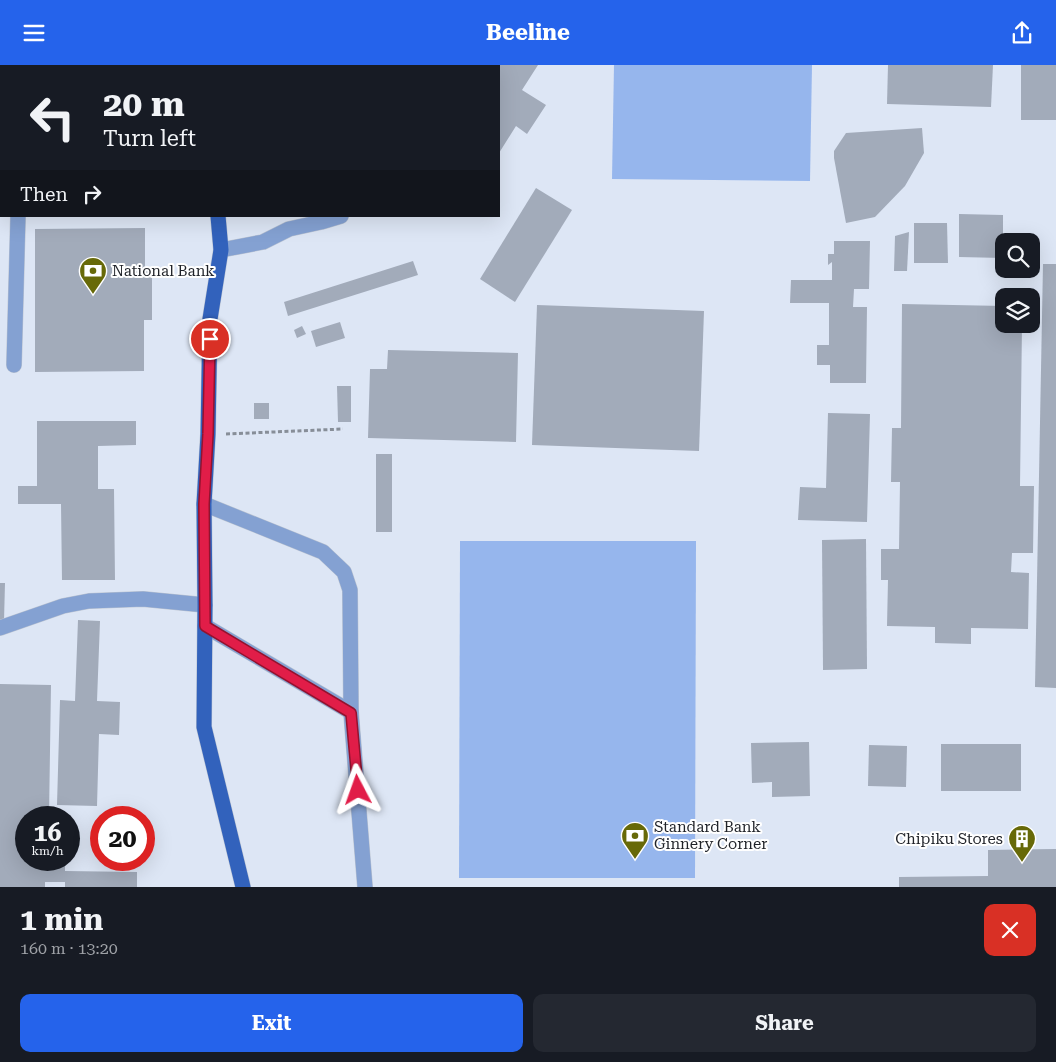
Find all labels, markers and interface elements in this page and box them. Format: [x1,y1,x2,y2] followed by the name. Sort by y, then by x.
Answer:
[20,19,48,47] icon: menu
[1008,19,1036,47] icon: share
[486,20,570,45] text: Beeline
[103,84,185,125] text: 20 m
[20,85,85,150] icon: left
[103,126,196,151] text: Turn left
[78,180,106,208] icon: right
[20,183,68,206] text: Then
[995,233,1040,333] map controls
[995,233,1040,278] button: search
[78,256,108,295] bank icon: National Bank
[112,262,215,280] place label: National Bank
[995,288,1040,333] button: layers
[189,318,231,360] pin
[196,325,224,353] icon: arrive
[331,763,383,815] position arrow
[90,806,155,871] speed limit sign: 20
[33,818,62,847] text: 16
[654,818,767,853] place label: Standard Bank Ginnery Corner
[620,821,650,860] bank icon: Standard Bank Ginnery Corner
[1007,824,1037,863] building icon: Chipiku Stores
[895,830,1003,848] place label: Chipiku Stores
[31,844,64,858] text: km/h
[20,902,103,937] text: 1 min
[984,904,1036,956] button: close
[20,939,118,958] text: 160 m · 13:20
[20,994,523,1052] button: Exit
[533,994,1036,1052] button: Share

